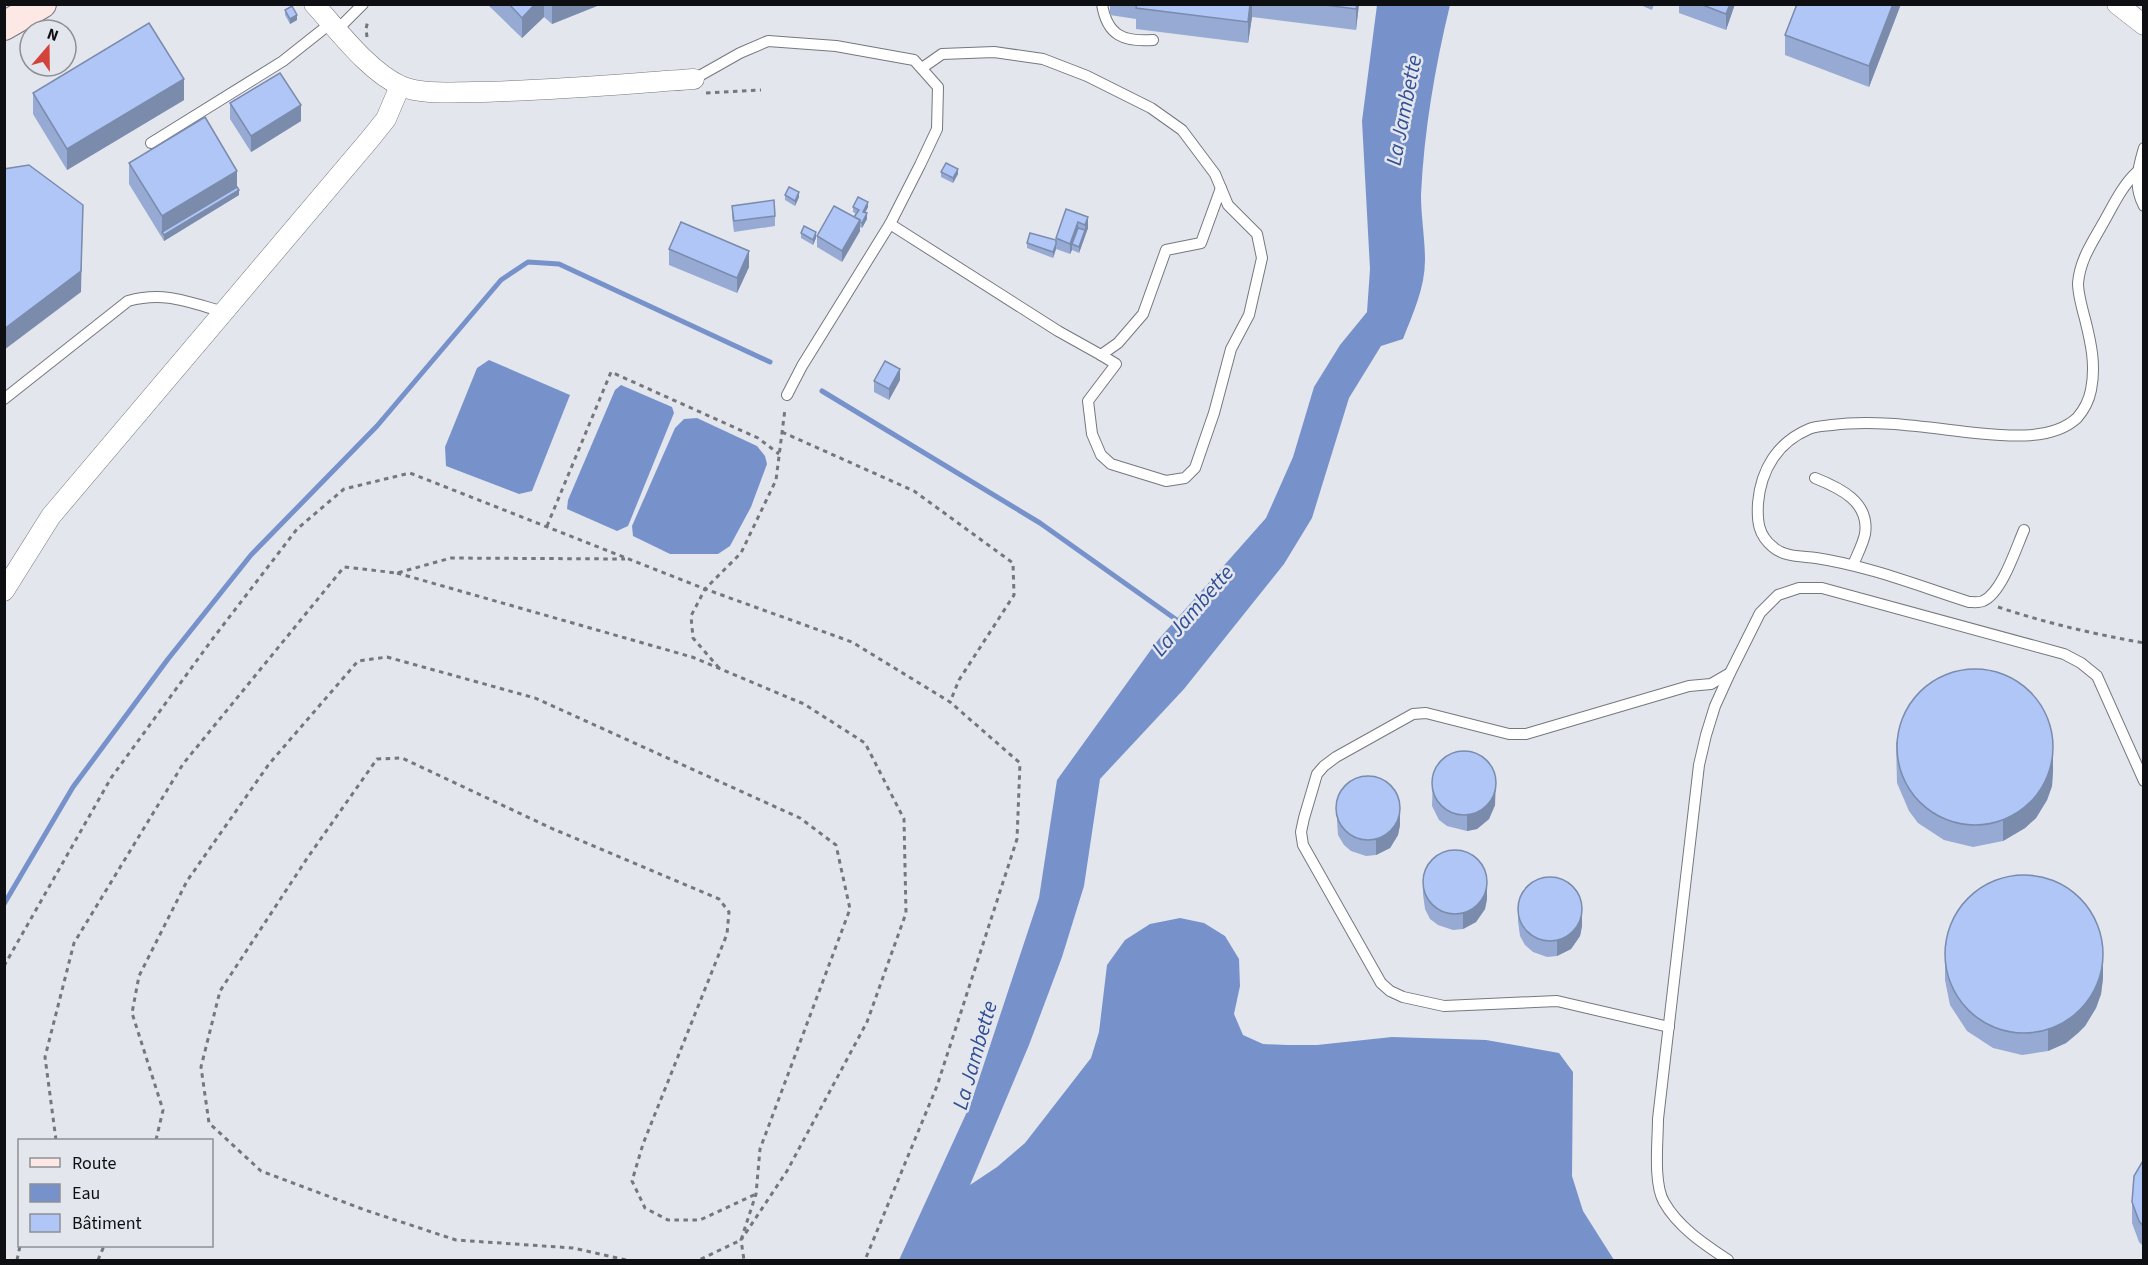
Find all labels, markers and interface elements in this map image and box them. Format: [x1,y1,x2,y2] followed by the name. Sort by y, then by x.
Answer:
[18,18,78,78] north arrow
[44,23,62,47] text: N
[1378,52,1430,168] water label: La Jambette
[1144,558,1242,663] water label: La Jambette
[944,997,1006,1114] water label: La Jambette
[18,1139,213,1247] legend
[72,1151,116,1176] text: Route
[72,1181,100,1206] text: Eau
[72,1211,142,1236] text: Bâtiment

